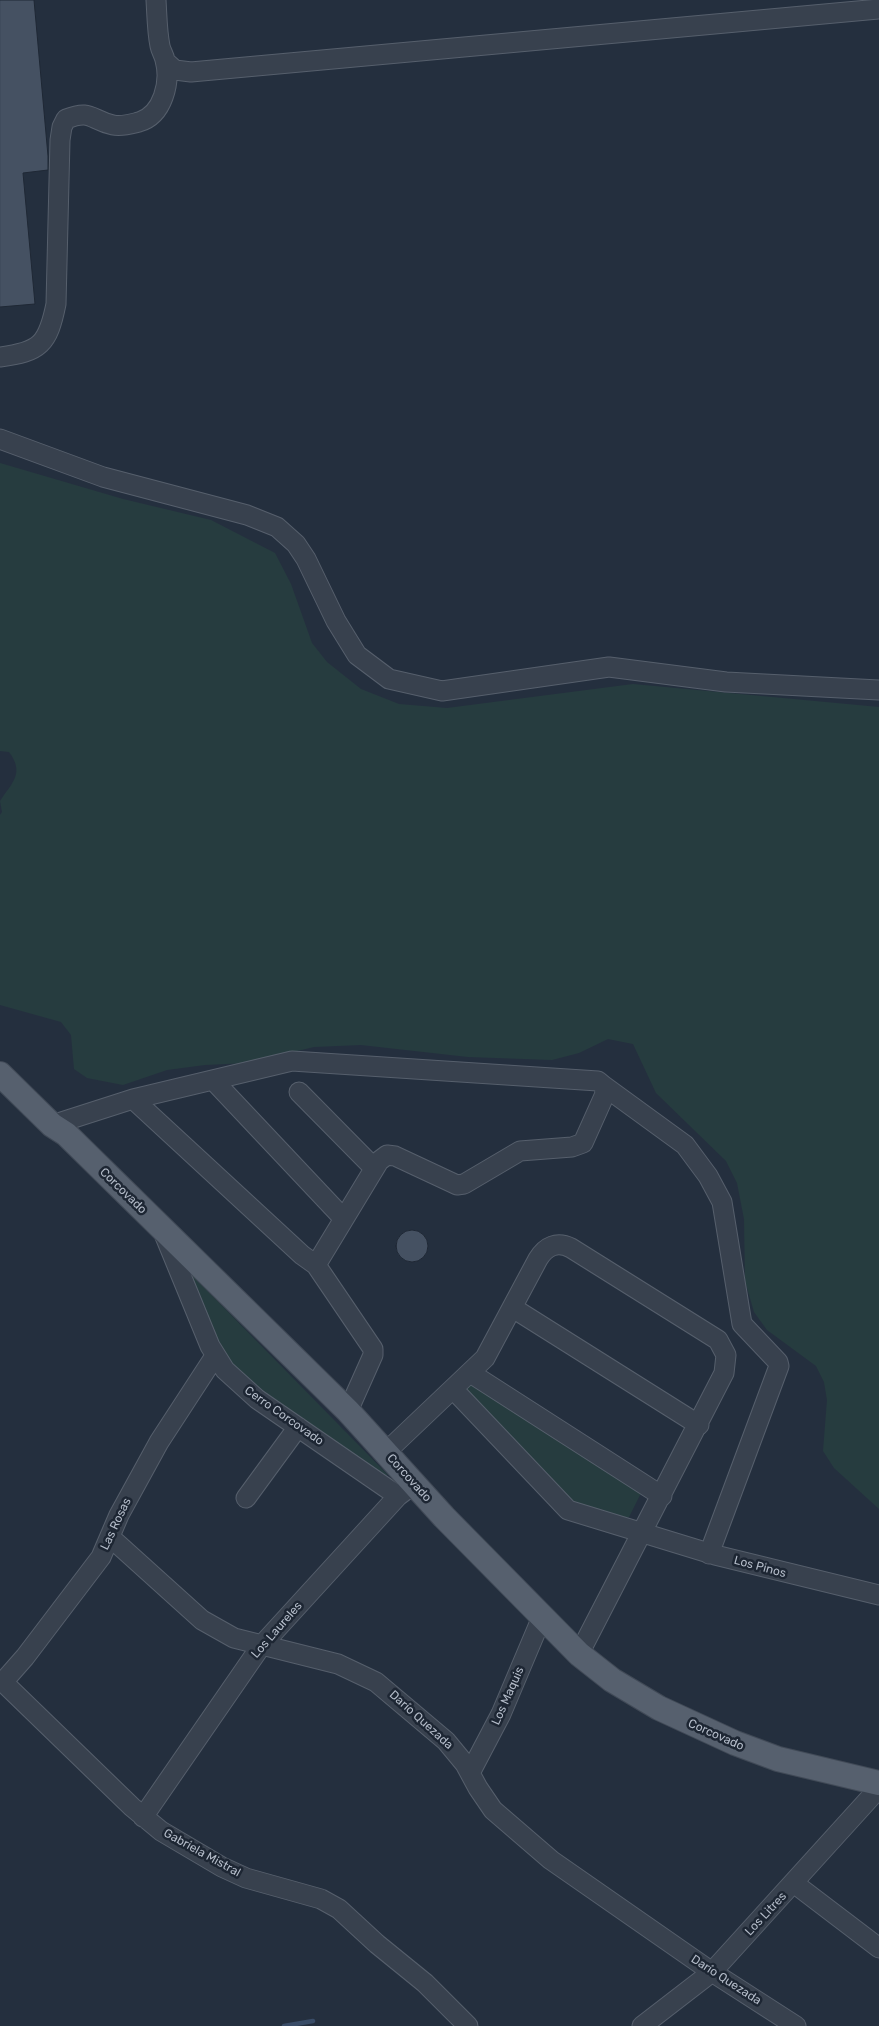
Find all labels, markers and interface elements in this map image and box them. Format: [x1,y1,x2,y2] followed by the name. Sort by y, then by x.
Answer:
[97,1165,149,1217] street label: Corcovado
[242,1383,326,1449] street label: Cerro Corcovado
[384,1451,434,1505] street label: Corcovado
[98,1496,134,1552] street label: Las Rosas
[732,1553,788,1581] street label: Los Pinos
[249,1599,305,1661] street label: Los Laureles
[489,1665,527,1727] street label: Los Maquis
[386,1688,456,1752] street label: Darío Quezada
[686,1716,746,1754] street label: Corcovado
[161,1826,243,1880] street label: Gabriela Mistral
[742,1889,790,1939] street label: Los Litres
[688,1952,764,2008] street label: Darío Quezada

